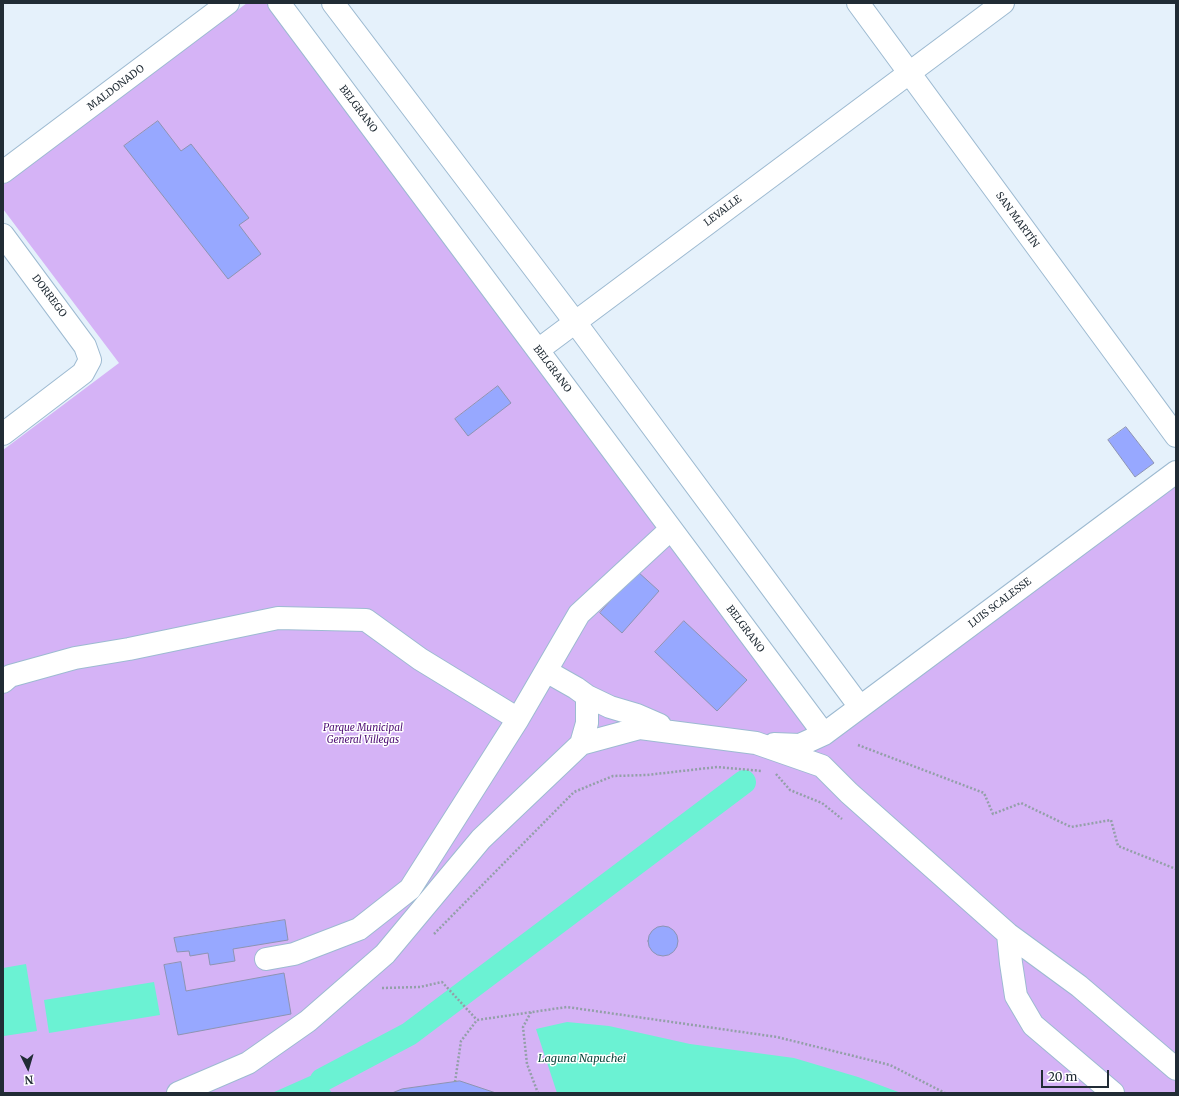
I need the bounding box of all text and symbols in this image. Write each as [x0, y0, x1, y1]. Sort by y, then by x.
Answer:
street label: MALDONADO [85, 63, 147, 113]
street label: BELGRANO [336, 83, 380, 135]
street label: SAN MARTÍN [993, 190, 1041, 250]
street label: LEVALLE [702, 193, 744, 229]
street label: DORREGO [29, 272, 69, 320]
street label: BELGRANO [530, 343, 574, 395]
street label: LUIS SCALESSE [966, 576, 1034, 630]
street label: BELGRANO [723, 603, 767, 655]
park label: Parque Municipal General Villegas [323, 722, 403, 746]
north arrow [8, 1048, 48, 1088]
water label: Laguna Napuchei [538, 1052, 626, 1066]
scale bar [1043, 1062, 1111, 1088]
text: 20 m [1048, 1069, 1077, 1084]
text: N [24, 1073, 34, 1087]

